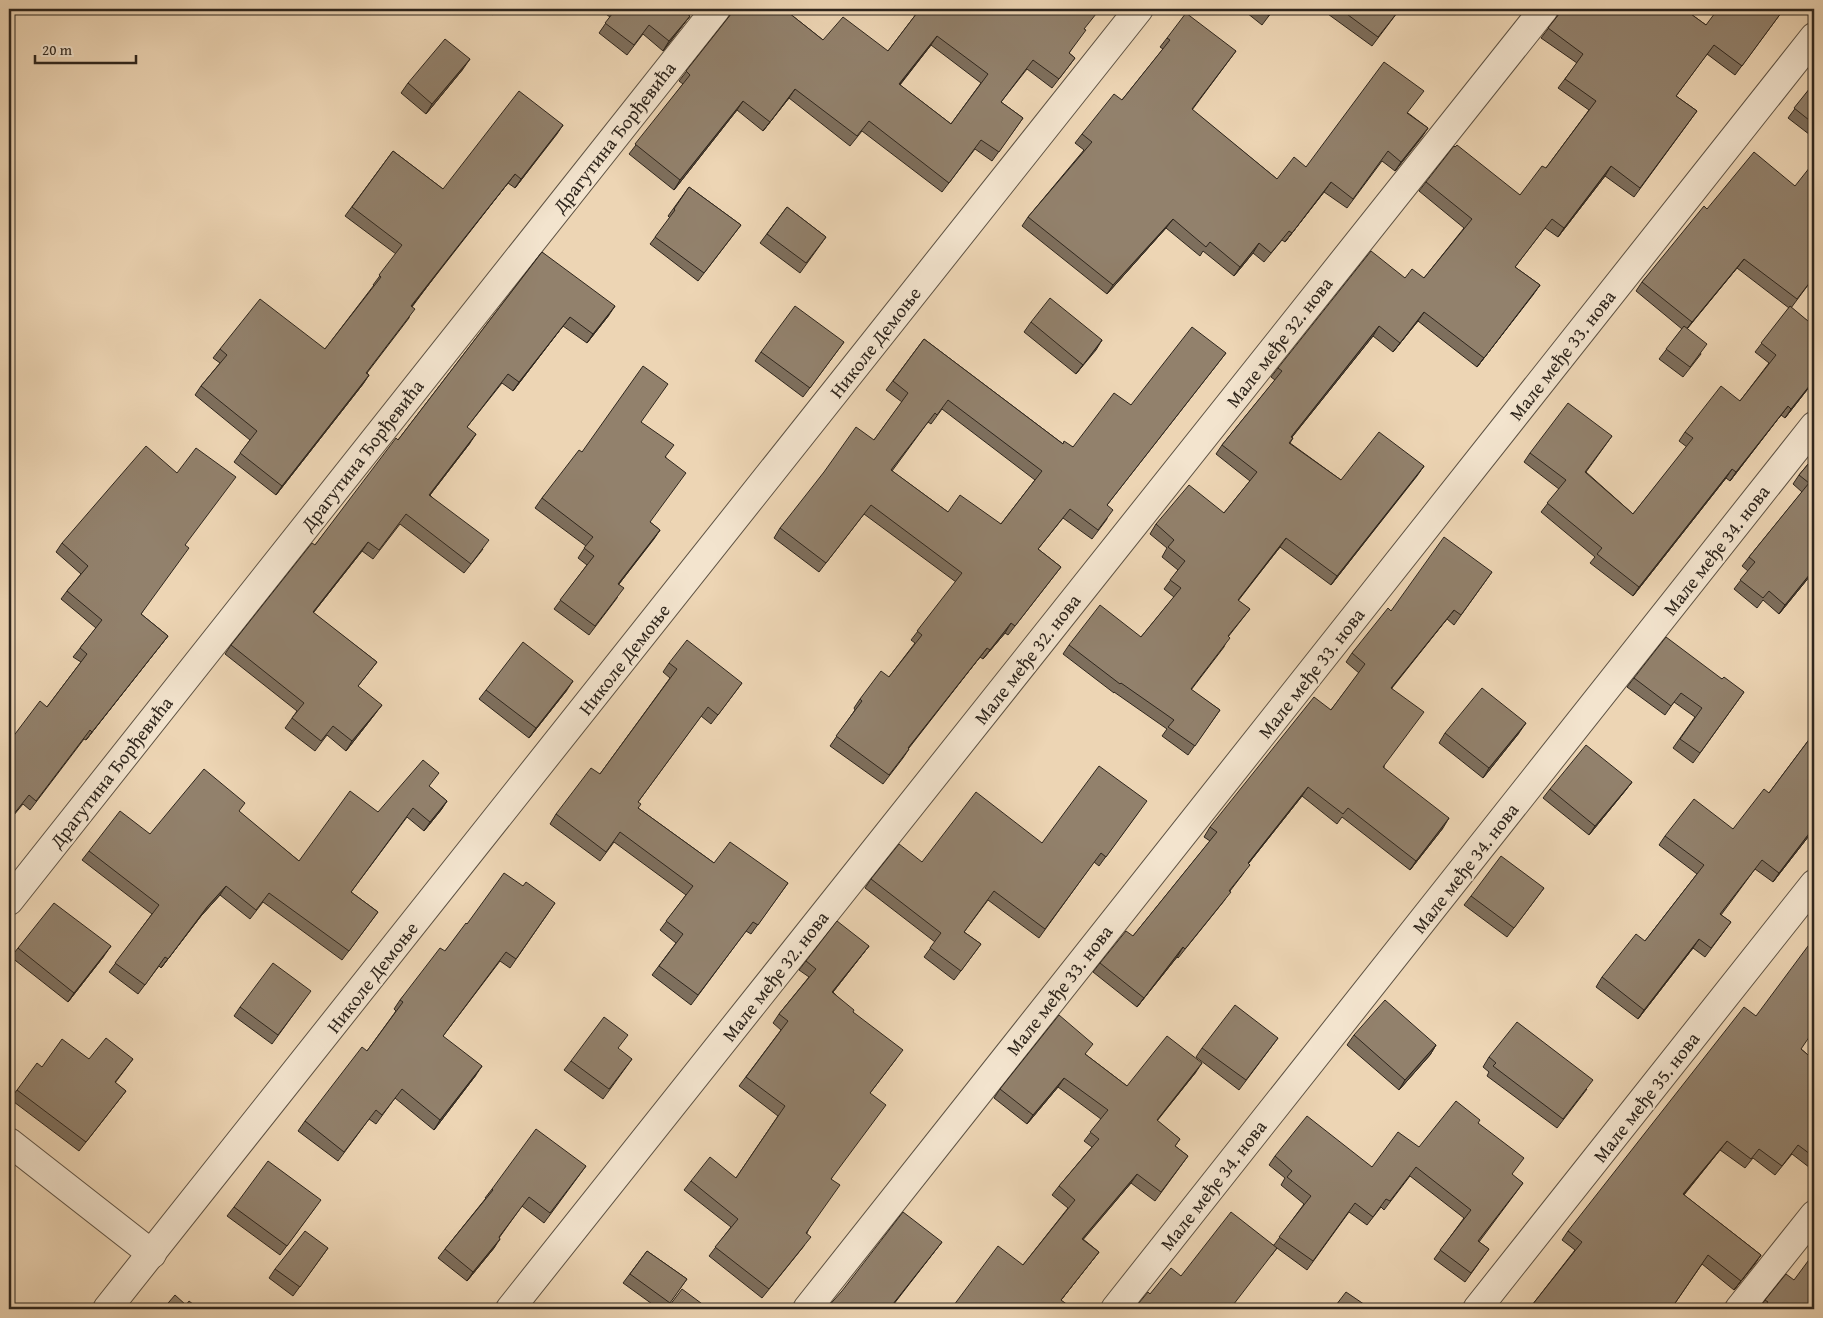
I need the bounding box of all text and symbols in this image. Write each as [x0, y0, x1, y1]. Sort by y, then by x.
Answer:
scale bar [35, 32, 136, 64]
text: 20 m [42, 39, 73, 60]
street label: Драгутина Ђорђевића [545, 55, 682, 220]
street label: Мале међе 32. нова [1219, 271, 1339, 413]
street label: Николе Демоње [823, 280, 928, 404]
street label: Мале међе 33. нова [1502, 284, 1622, 426]
street label: Драгутина Ђорђевића [293, 373, 430, 538]
street label: Мале међе 34. нова [1656, 479, 1776, 621]
street label: Мале међе 32. нова [967, 588, 1087, 730]
street label: Николе Демоње [572, 597, 677, 721]
street label: Мале међе 33. нова [1251, 602, 1371, 744]
street label: Драгутина Ђорђевића [42, 690, 179, 855]
street label: Мале међе 34. нова [1405, 797, 1525, 939]
street label: Мале међе 32. нова [715, 905, 835, 1047]
street label: Николе Демоње [320, 915, 425, 1039]
street label: Мале међе 33. нова [999, 919, 1119, 1061]
street label: Мале међе 35. нова [1586, 1026, 1706, 1168]
street label: Мале међе 34. нова [1153, 1114, 1273, 1256]

